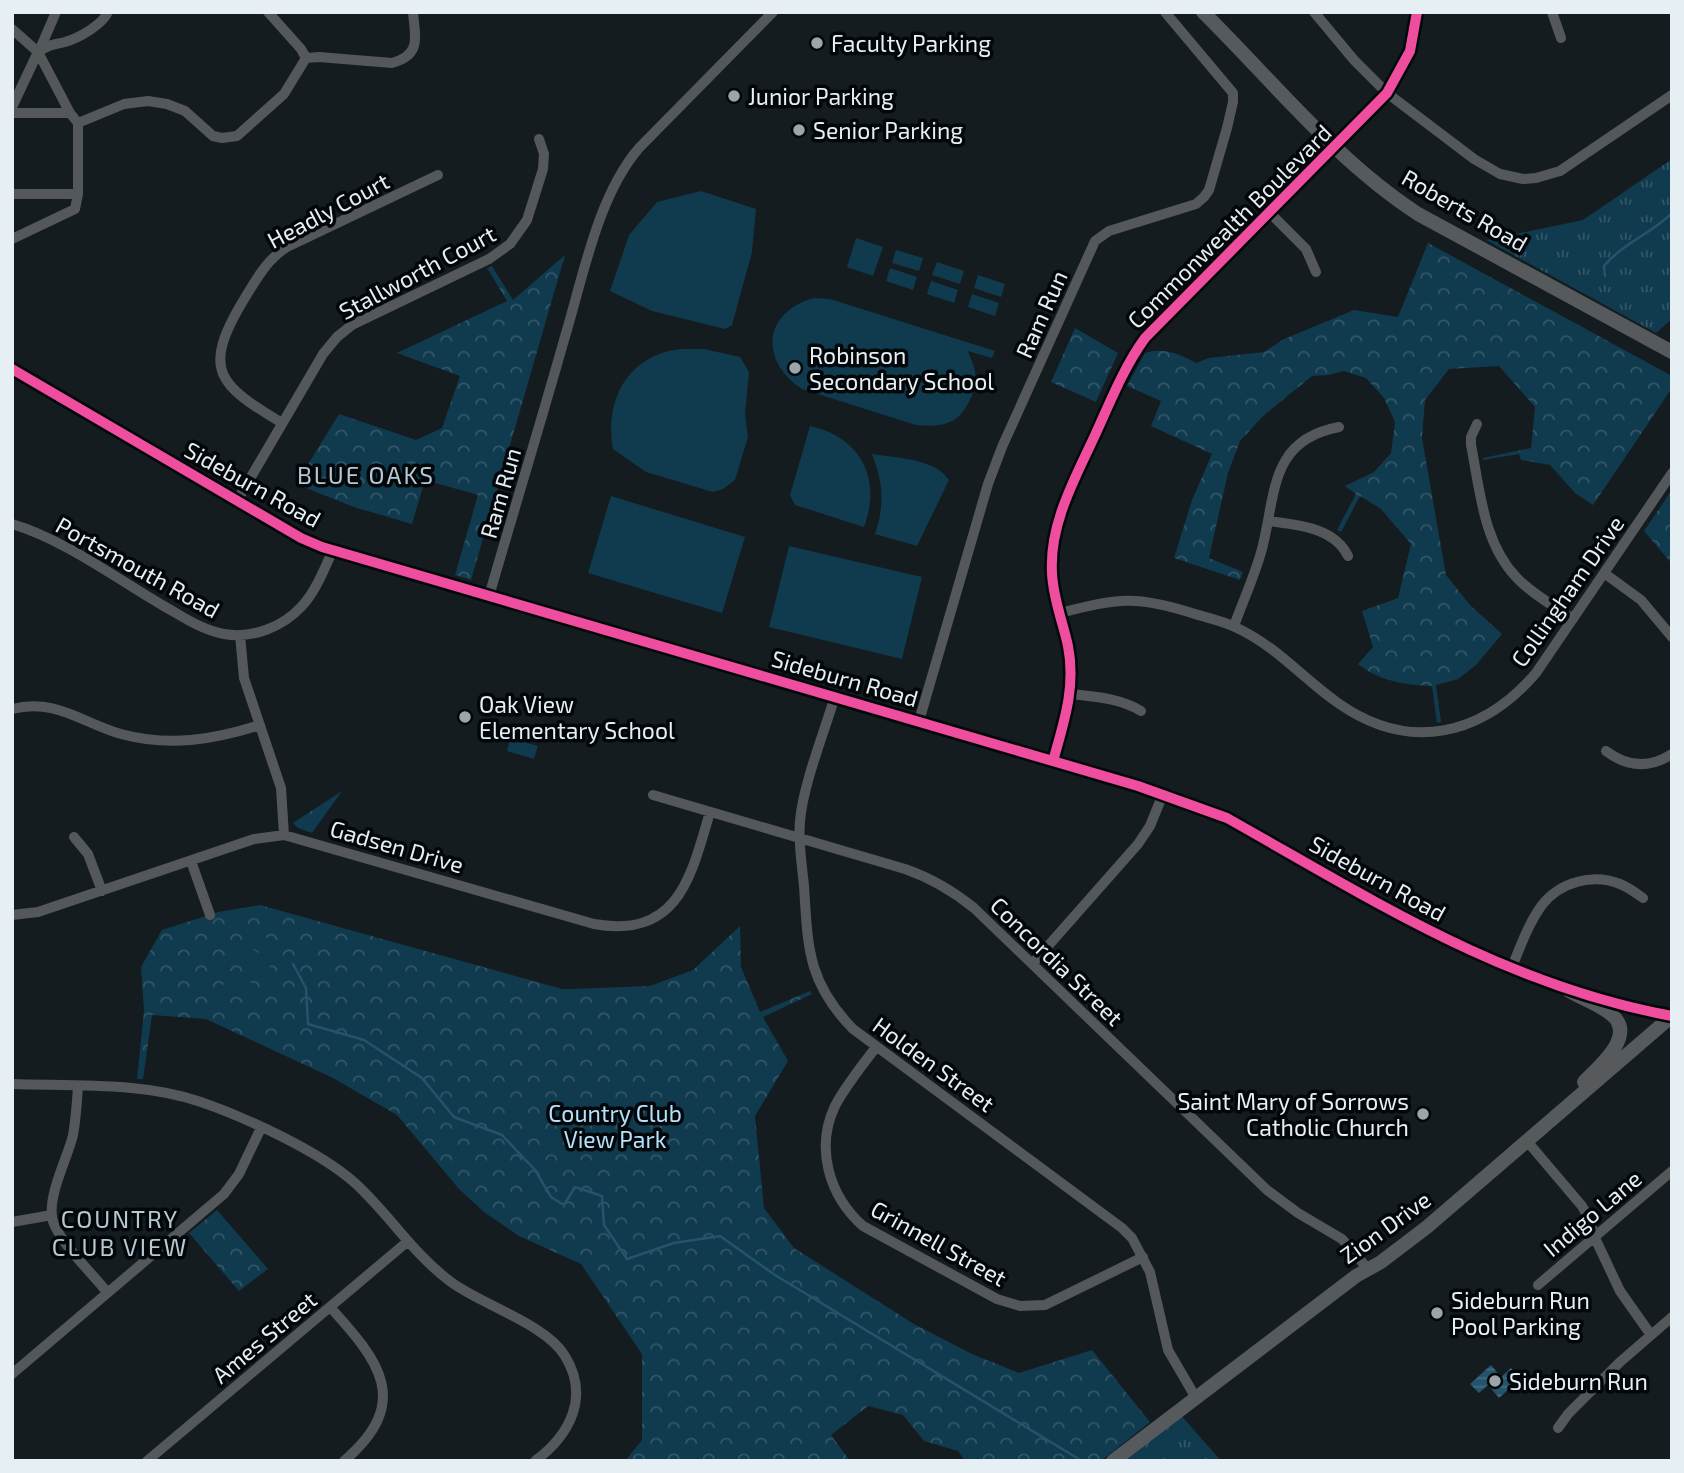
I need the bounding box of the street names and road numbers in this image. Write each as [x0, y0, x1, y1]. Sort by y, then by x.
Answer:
street label: Commonwealth Boulevard [1121, 118, 1337, 334]
street label: Roberts Road [1397, 163, 1533, 257]
street label: Headly Court [262, 166, 394, 254]
street label: Stallworth Court [334, 219, 500, 325]
street label: Ram Run [1009, 266, 1073, 362]
street label: Sideburn Road [180, 435, 326, 533]
street label: Ram Run [474, 445, 526, 541]
street label: Portsmouth Road [51, 510, 225, 624]
street label: Collingham Drive [1505, 510, 1629, 672]
street label: Sideburn Road [769, 644, 921, 712]
street label: Gadsen Drive [327, 814, 467, 878]
street label: Sideburn Road [1305, 829, 1451, 927]
street label: Concordia Street [985, 891, 1129, 1031]
street label: Holden Street [868, 1011, 1000, 1118]
street label: Indigo Lane [1537, 1164, 1647, 1262]
street label: Zion Drive [1334, 1185, 1436, 1269]
street label: Grinnell Street [866, 1194, 1012, 1292]
street label: Ames Street [206, 1285, 322, 1389]

